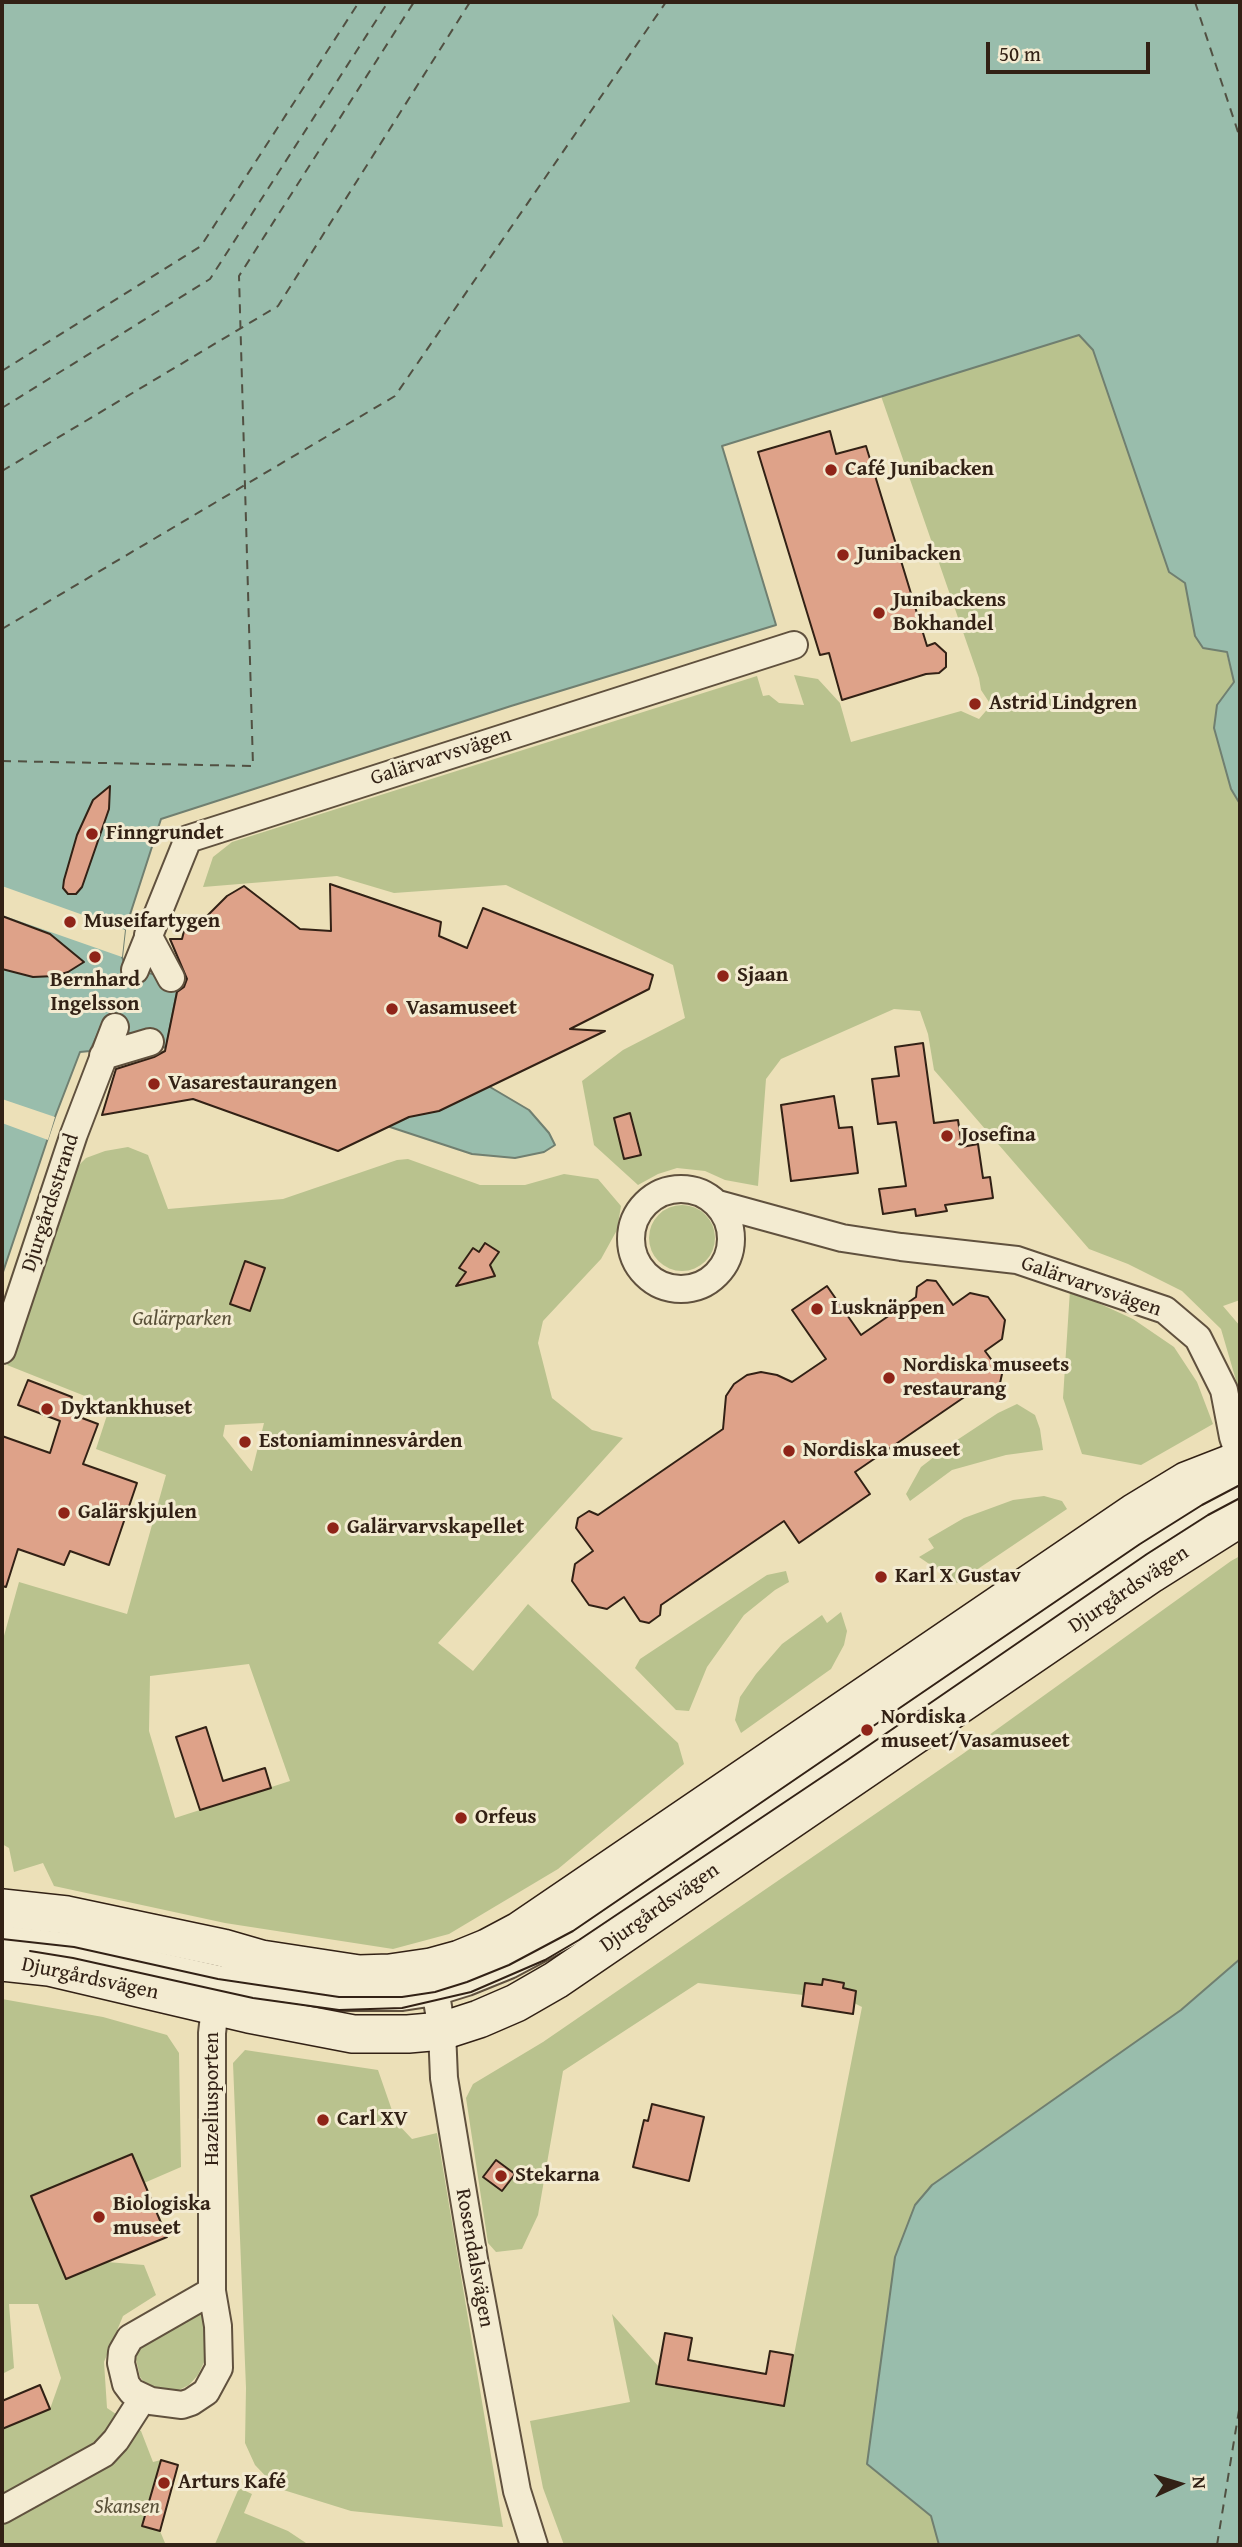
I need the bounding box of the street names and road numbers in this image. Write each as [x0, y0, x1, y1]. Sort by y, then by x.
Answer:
street label: Galärvarvsvägen [367, 722, 515, 792]
street label: Djurgårdsstrand [17, 1131, 85, 1275]
street label: Galärvarvsvägen [1018, 1251, 1164, 1323]
street label: Djurgårdsvägen [1064, 1541, 1194, 1639]
street label: Djurgårdsvägen [596, 1858, 724, 1958]
street label: Djurgårdsvägen [19, 1952, 161, 2006]
street label: Hazeliusporten [200, 2032, 226, 2166]
street label: Rosendalsvägen [449, 2187, 499, 2329]

